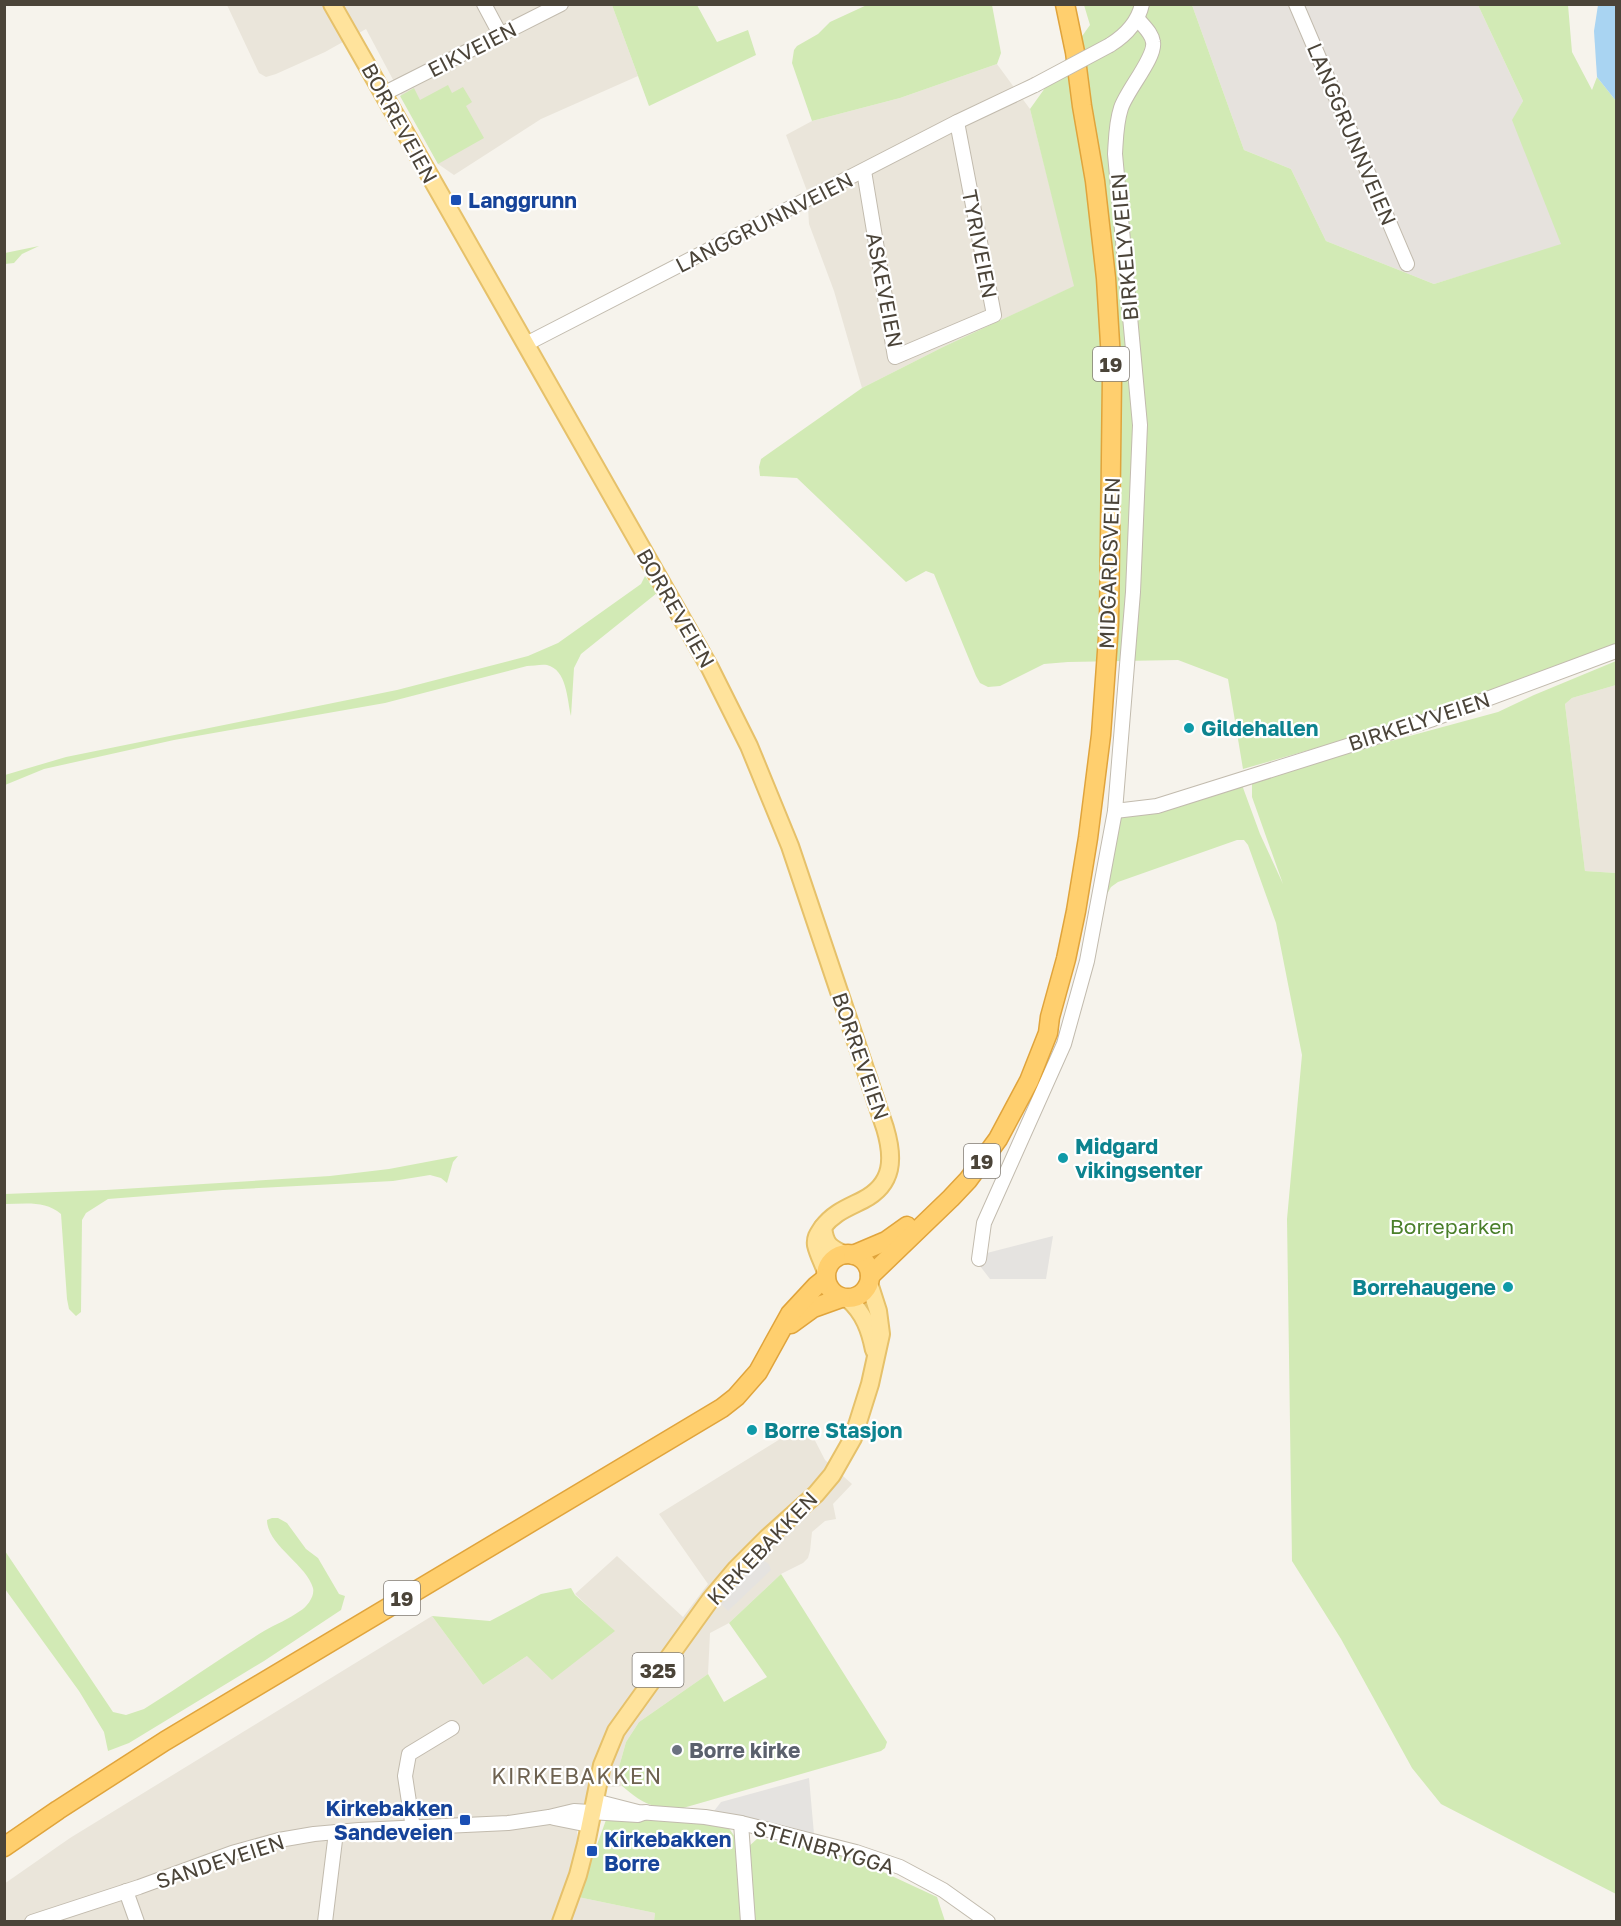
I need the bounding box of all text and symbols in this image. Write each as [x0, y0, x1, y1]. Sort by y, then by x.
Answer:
street label: EIKVEIEN [423, 16, 521, 82]
street label: LANGGRUNNVEIEN [1302, 39, 1402, 229]
street label: BORREVEIEN [356, 58, 444, 188]
street label: LANGGRUNNVEIEN [671, 166, 857, 278]
street label: BIRKELYVEIEN [1105, 172, 1143, 322]
place label: Langgrunn [468, 187, 577, 213]
street label: TYRIVEIEN [957, 187, 1003, 301]
marker: Langgrunn [449, 193, 463, 207]
street label: ASKEVEIEN [861, 230, 909, 350]
road number: 19 [1093, 347, 1129, 381]
street label: MIDGARDSVEIEN [1093, 477, 1125, 649]
street label: BORREVEIEN [631, 544, 721, 672]
street label: BIRKELYVEIEN [1345, 686, 1493, 756]
place label: Gildehallen [1201, 715, 1318, 741]
marker: Gildehallen [1182, 721, 1196, 735]
street label: BORREVEIEN [827, 989, 895, 1123]
place label: Midgard vikingsenter [1075, 1133, 1203, 1183]
road number: 19 [964, 1144, 1000, 1178]
marker: Midgard vikingsenter [1056, 1151, 1070, 1165]
park label: Borreparken [1390, 1213, 1514, 1239]
place label: Borrehaugene [1352, 1274, 1496, 1300]
marker: Borrehaugene [1501, 1280, 1515, 1294]
place label: Borre Stasjon [764, 1417, 902, 1443]
marker: Borre Stasjon [745, 1423, 759, 1437]
street label: KIRKEBAKKEN [701, 1486, 823, 1610]
road number: 19 [384, 1581, 420, 1615]
road number: 325 [632, 1653, 684, 1687]
place label: Borre kirke [689, 1737, 800, 1763]
marker: Borre kirke [670, 1743, 684, 1757]
district label: KIRKEBAKKEN [491, 1762, 663, 1789]
place label: Kirkebakken Sandeveien [326, 1795, 453, 1845]
marker: Kirkebakken Sandeveien [458, 1813, 472, 1827]
street label: STEINBRYGGA [751, 1814, 897, 1880]
place label: Kirkebakken Borre [604, 1826, 731, 1876]
street label: SANDEVEIEN [153, 1828, 287, 1894]
marker: Kirkebakken Borre [585, 1844, 599, 1858]

